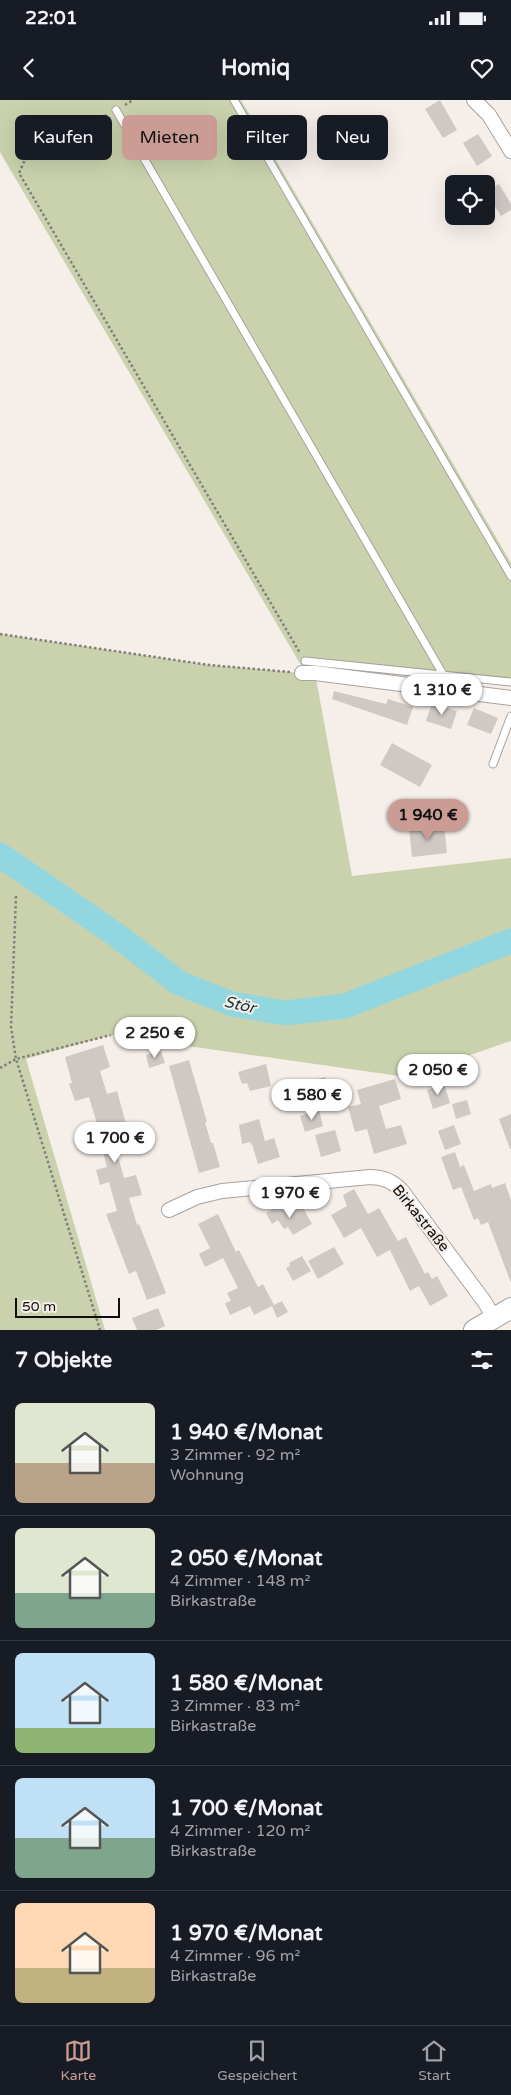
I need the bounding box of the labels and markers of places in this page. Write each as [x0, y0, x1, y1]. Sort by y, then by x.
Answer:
pin: 1 310 € [396, 674, 488, 716]
pin: 1 940 € [382, 798, 474, 841]
pin: 2 250 € [109, 1016, 201, 1059]
pin: 2 050 € [392, 1054, 484, 1096]
pin: 1 580 € [266, 1078, 358, 1121]
pin: 1 700 € [69, 1122, 161, 1164]
pin: 1 970 € [244, 1176, 336, 1219]

